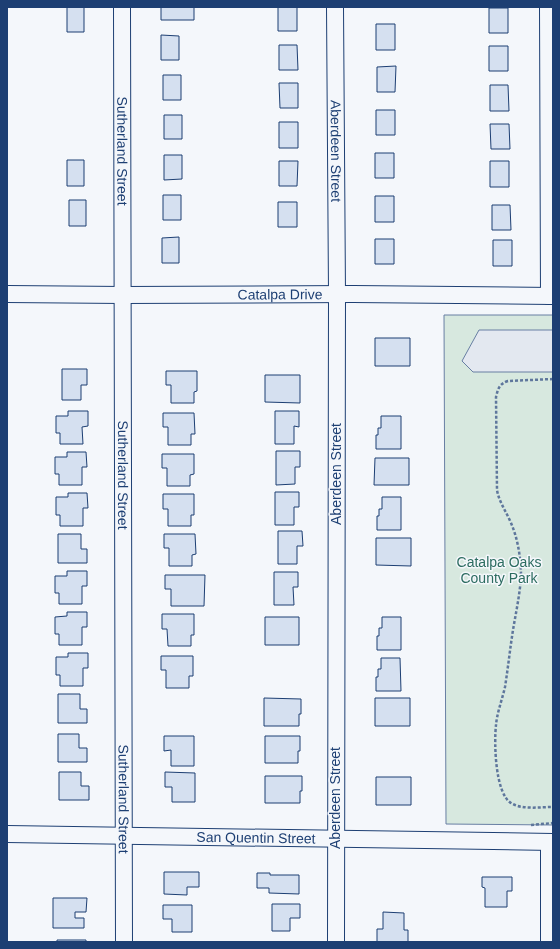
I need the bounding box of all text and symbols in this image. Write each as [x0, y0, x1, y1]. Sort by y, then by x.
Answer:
street label: Sutherland Street [114, 96, 130, 206]
street label: Aberdeen Street [328, 100, 344, 202]
street label: Catalpa Drive [237, 286, 323, 303]
street label: Sutherland Street [115, 420, 131, 530]
street label: Aberdeen Street [328, 423, 344, 525]
park label: Catalpa Oaks County Park [457, 554, 541, 586]
street label: Sutherland Street [116, 744, 132, 854]
street label: Aberdeen Street [327, 747, 343, 849]
street label: San Quentin Street [196, 829, 316, 847]

